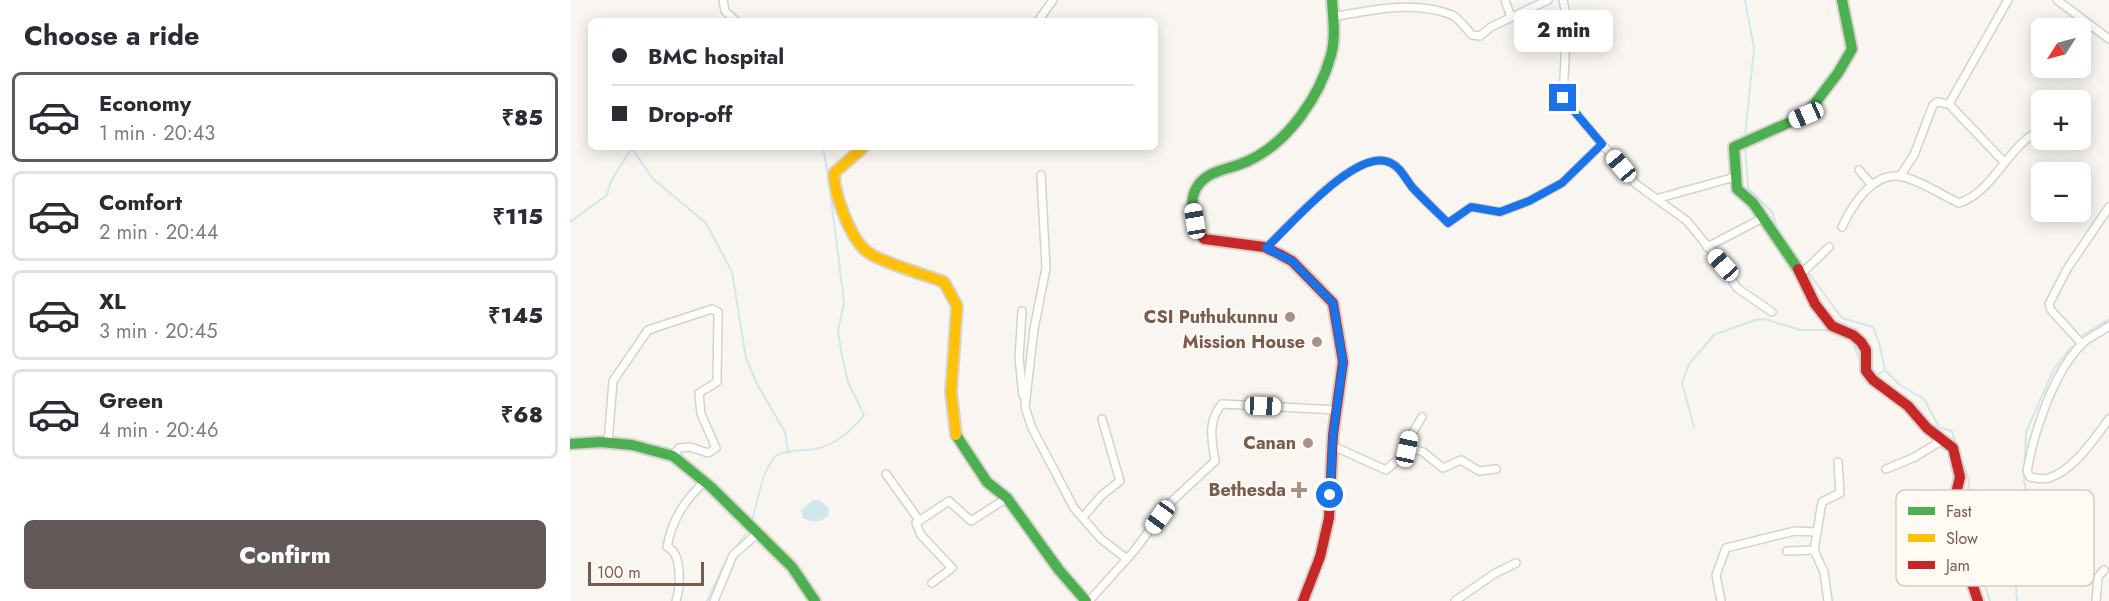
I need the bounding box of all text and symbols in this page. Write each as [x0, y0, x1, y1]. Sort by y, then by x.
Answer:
callout: 2 min [1514, 11, 1612, 53]
text: Choose a ride [24, 16, 199, 55]
text: 2 min [1537, 16, 1590, 45]
north arrow [2031, 18, 2091, 78]
map controls [2031, 18, 2091, 222]
text: BMC hospital [648, 40, 784, 72]
route end [1549, 84, 1576, 111]
text: Economy [99, 87, 191, 119]
icon: car [27, 90, 81, 144]
button: + [2031, 90, 2091, 150]
text: Drop-off [648, 98, 732, 130]
car [1786, 99, 1826, 131]
text: ₹85 [501, 101, 543, 133]
text: 1 min · 20:43 [99, 119, 215, 148]
car [1603, 146, 1639, 186]
button: − [2031, 162, 2091, 222]
text: Comfort [99, 186, 182, 218]
icon: car [27, 189, 81, 243]
text: ₹115 [493, 200, 543, 232]
car [1183, 202, 1207, 240]
text: 2 min · 20:44 [99, 218, 218, 247]
car [1704, 246, 1742, 284]
text: XL [99, 285, 126, 317]
icon: car [27, 288, 81, 342]
text: ₹145 [488, 299, 543, 331]
place label: CSI Puthukunnu [1144, 304, 1278, 330]
marker: CSI Puthukunnu [1283, 310, 1297, 324]
text: 3 min · 20:45 [99, 317, 218, 346]
place label: Mission House [1183, 329, 1305, 355]
marker: Mission House [1310, 335, 1324, 349]
text: Green [99, 384, 163, 416]
icon: car [27, 387, 81, 441]
car [1245, 396, 1281, 416]
text: ₹68 [501, 398, 543, 430]
text: 4 min · 20:46 [99, 416, 219, 445]
place label: Canan [1243, 430, 1296, 456]
car [1394, 430, 1420, 468]
marker: Canan [1301, 436, 1315, 450]
place label: Bethesda [1208, 477, 1286, 503]
marker: Bethesda [1290, 481, 1308, 499]
route start [1316, 481, 1343, 508]
legend [1896, 490, 2094, 586]
car [1142, 497, 1178, 537]
text: Fast [1946, 500, 1972, 523]
button: Confirm [24, 520, 546, 589]
text: Slow [1946, 527, 1978, 550]
text: Jam [1944, 554, 1970, 577]
scale bar [588, 559, 704, 586]
text: 100 m [597, 561, 641, 584]

